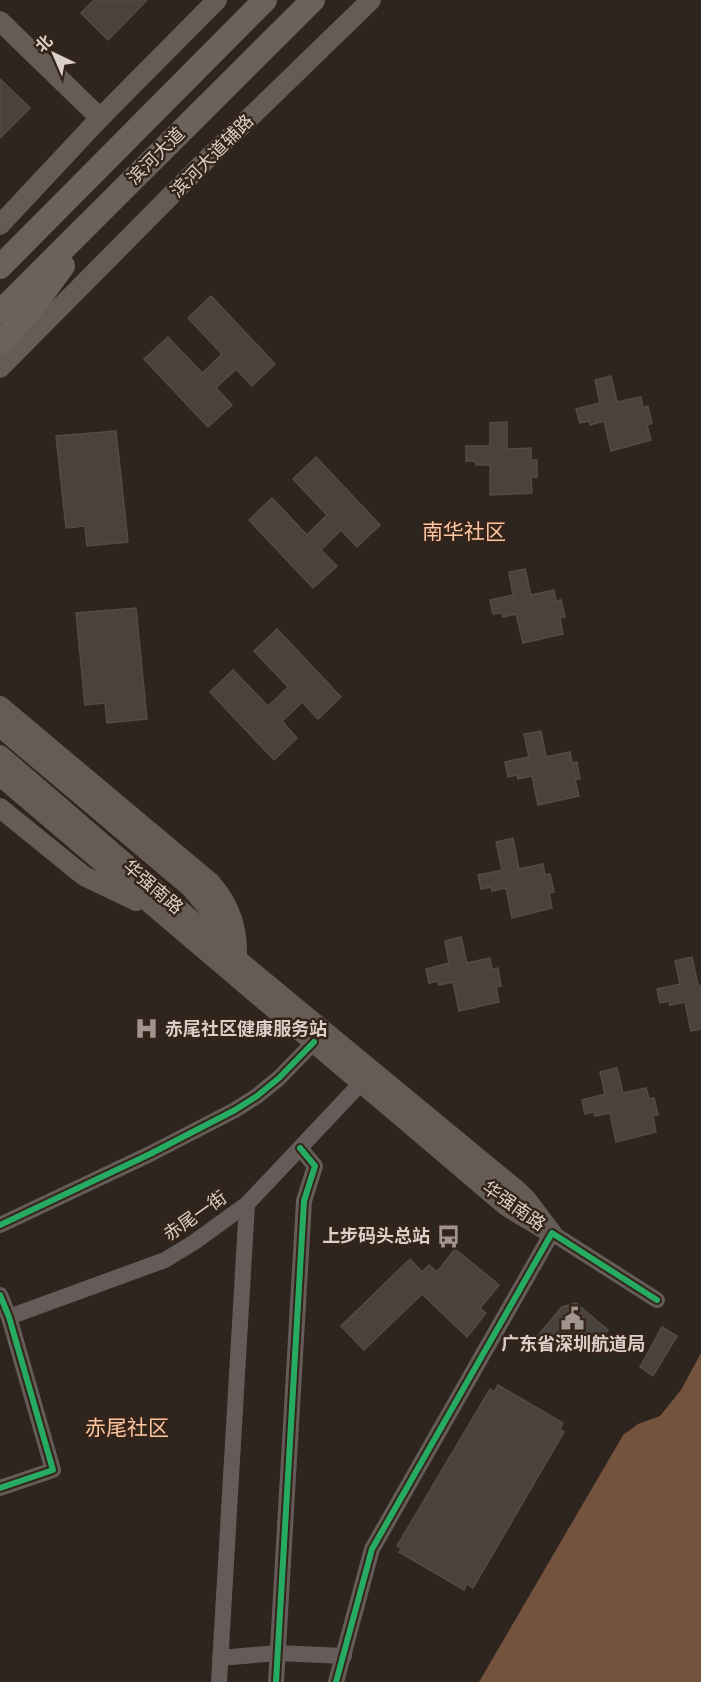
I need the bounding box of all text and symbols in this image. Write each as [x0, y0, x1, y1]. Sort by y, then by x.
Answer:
north arrow [24, 24, 84, 84]
text: 北 [32, 31, 56, 56]
street label: 滨河大道辅路 [166, 110, 257, 201]
street label: 滨河大道 [123, 123, 189, 189]
district label: 南华社区 [422, 520, 506, 544]
street label: 华强南路 [119, 855, 187, 918]
hospital icon: 赤尾社区健康服务站 [134, 1016, 160, 1042]
place label: 赤尾社区健康服务站 [165, 1018, 327, 1039]
street label: 华强南路 [479, 1176, 550, 1235]
street label: 赤尾一街 [159, 1186, 230, 1245]
bus stop icon: 上步码头总站 [435, 1223, 461, 1249]
place label: 上步码头总站 [322, 1225, 430, 1246]
public building icon: 广东省深圳航道局 [560, 1305, 586, 1331]
place label: 广东省深圳航道局 [501, 1333, 645, 1354]
district label: 赤尾社区 [85, 1416, 169, 1440]

